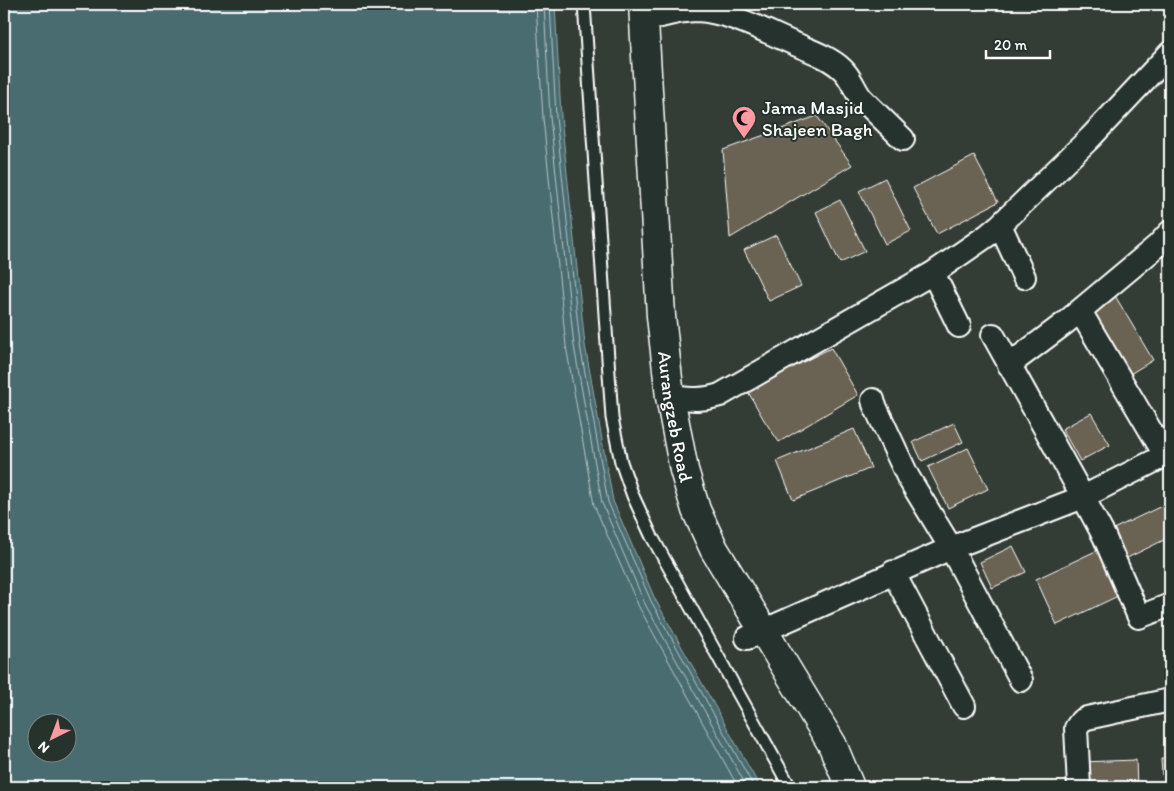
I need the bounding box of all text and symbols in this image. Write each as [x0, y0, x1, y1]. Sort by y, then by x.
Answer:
scale bar [986, 28, 1050, 60]
text: 20 m [994, 36, 1028, 54]
place label: Jama Masjid Shajeen Bagh [762, 96, 873, 141]
mosque icon: Jama Masjid Shajeen Bagh [731, 105, 757, 139]
street label: Aurangzeb Road [653, 350, 699, 485]
north arrow [28, 714, 78, 764]
text: N [34, 738, 53, 757]

